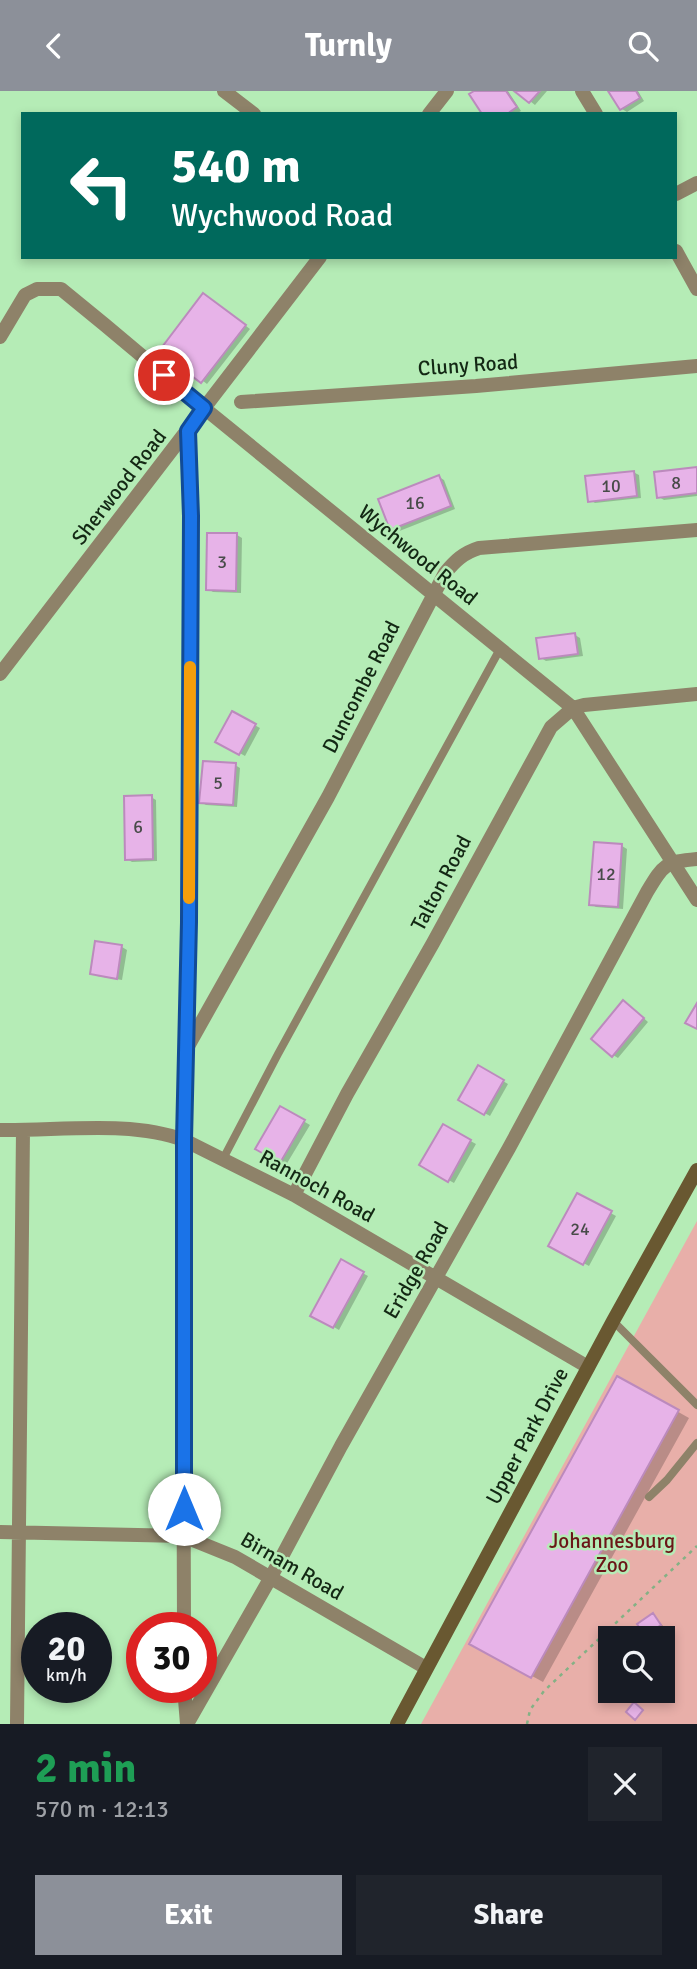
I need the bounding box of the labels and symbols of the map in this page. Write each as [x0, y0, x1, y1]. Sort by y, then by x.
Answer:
pin [134, 345, 194, 405]
street label: Cluny Road [417, 349, 519, 381]
street label: Sherwood Road [66, 424, 172, 550]
house number: 8 [671, 472, 681, 494]
house number: 10 [601, 475, 621, 497]
house number: 16 [405, 492, 425, 514]
street label: Wychwood Road [353, 499, 483, 611]
house number: 3 [217, 551, 227, 573]
street label: Duncombe Road [316, 616, 406, 758]
house number: 5 [213, 772, 223, 794]
house number: 6 [133, 816, 143, 838]
street label: Talton Road [405, 831, 477, 935]
house number: 12 [596, 863, 616, 885]
street label: Rannoch Road [255, 1144, 379, 1228]
street label: Eridge Road [378, 1217, 454, 1323]
house number: 24 [570, 1218, 590, 1240]
street label: Upper Park Drive [480, 1363, 574, 1509]
position arrow [147, 1472, 221, 1546]
street label: Birnam Road [236, 1526, 348, 1606]
park label: Johannesburg Zoo [549, 1528, 675, 1578]
speed limit sign: 30 [126, 1612, 217, 1703]

